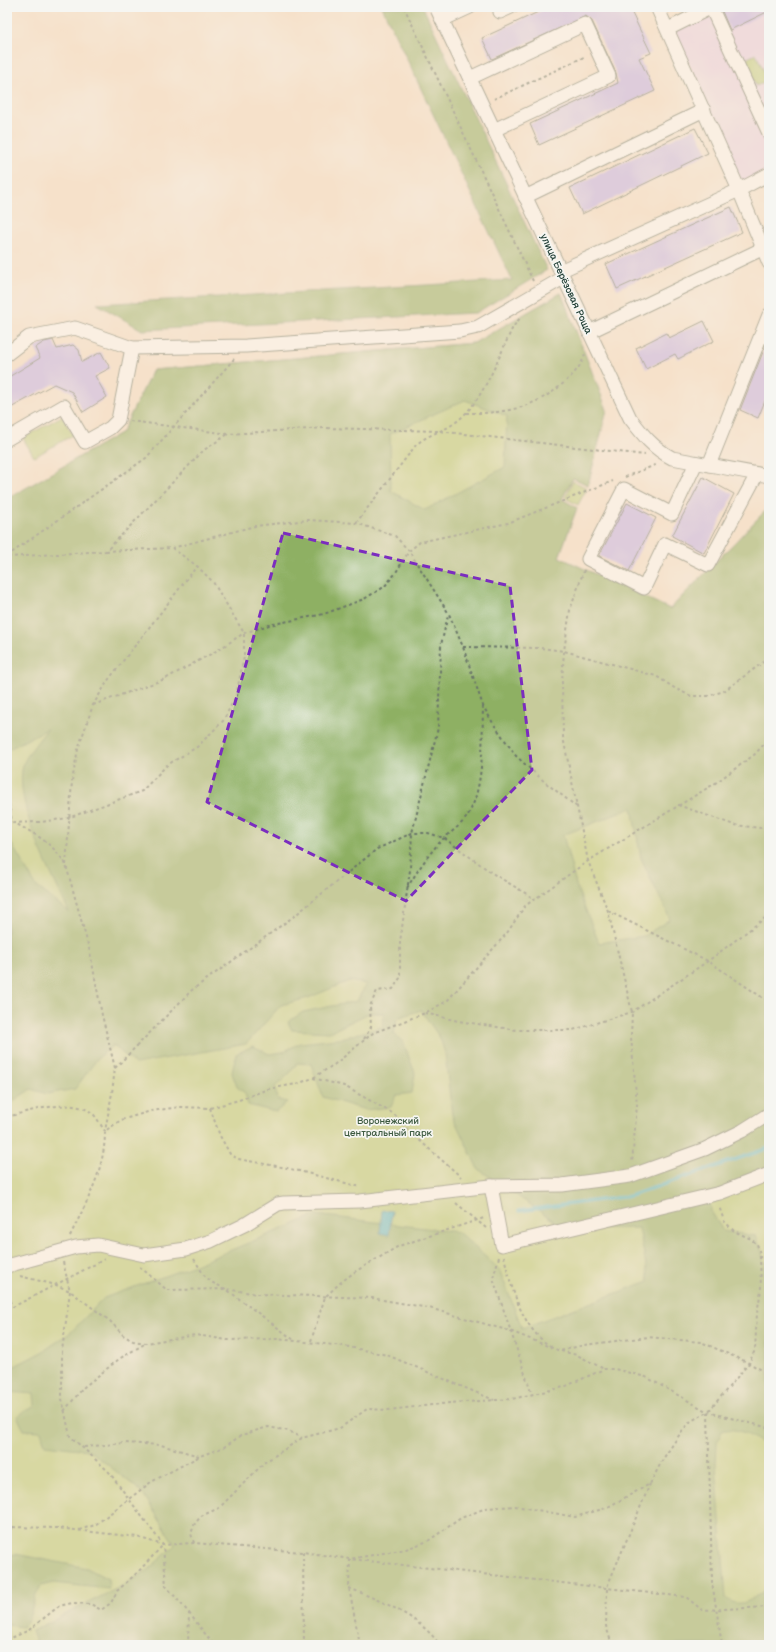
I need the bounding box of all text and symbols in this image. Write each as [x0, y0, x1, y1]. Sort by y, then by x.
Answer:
street label: улица Берёзовая Роща [538, 232, 595, 336]
park label: Воронежский центральный парк [344, 1115, 433, 1139]

